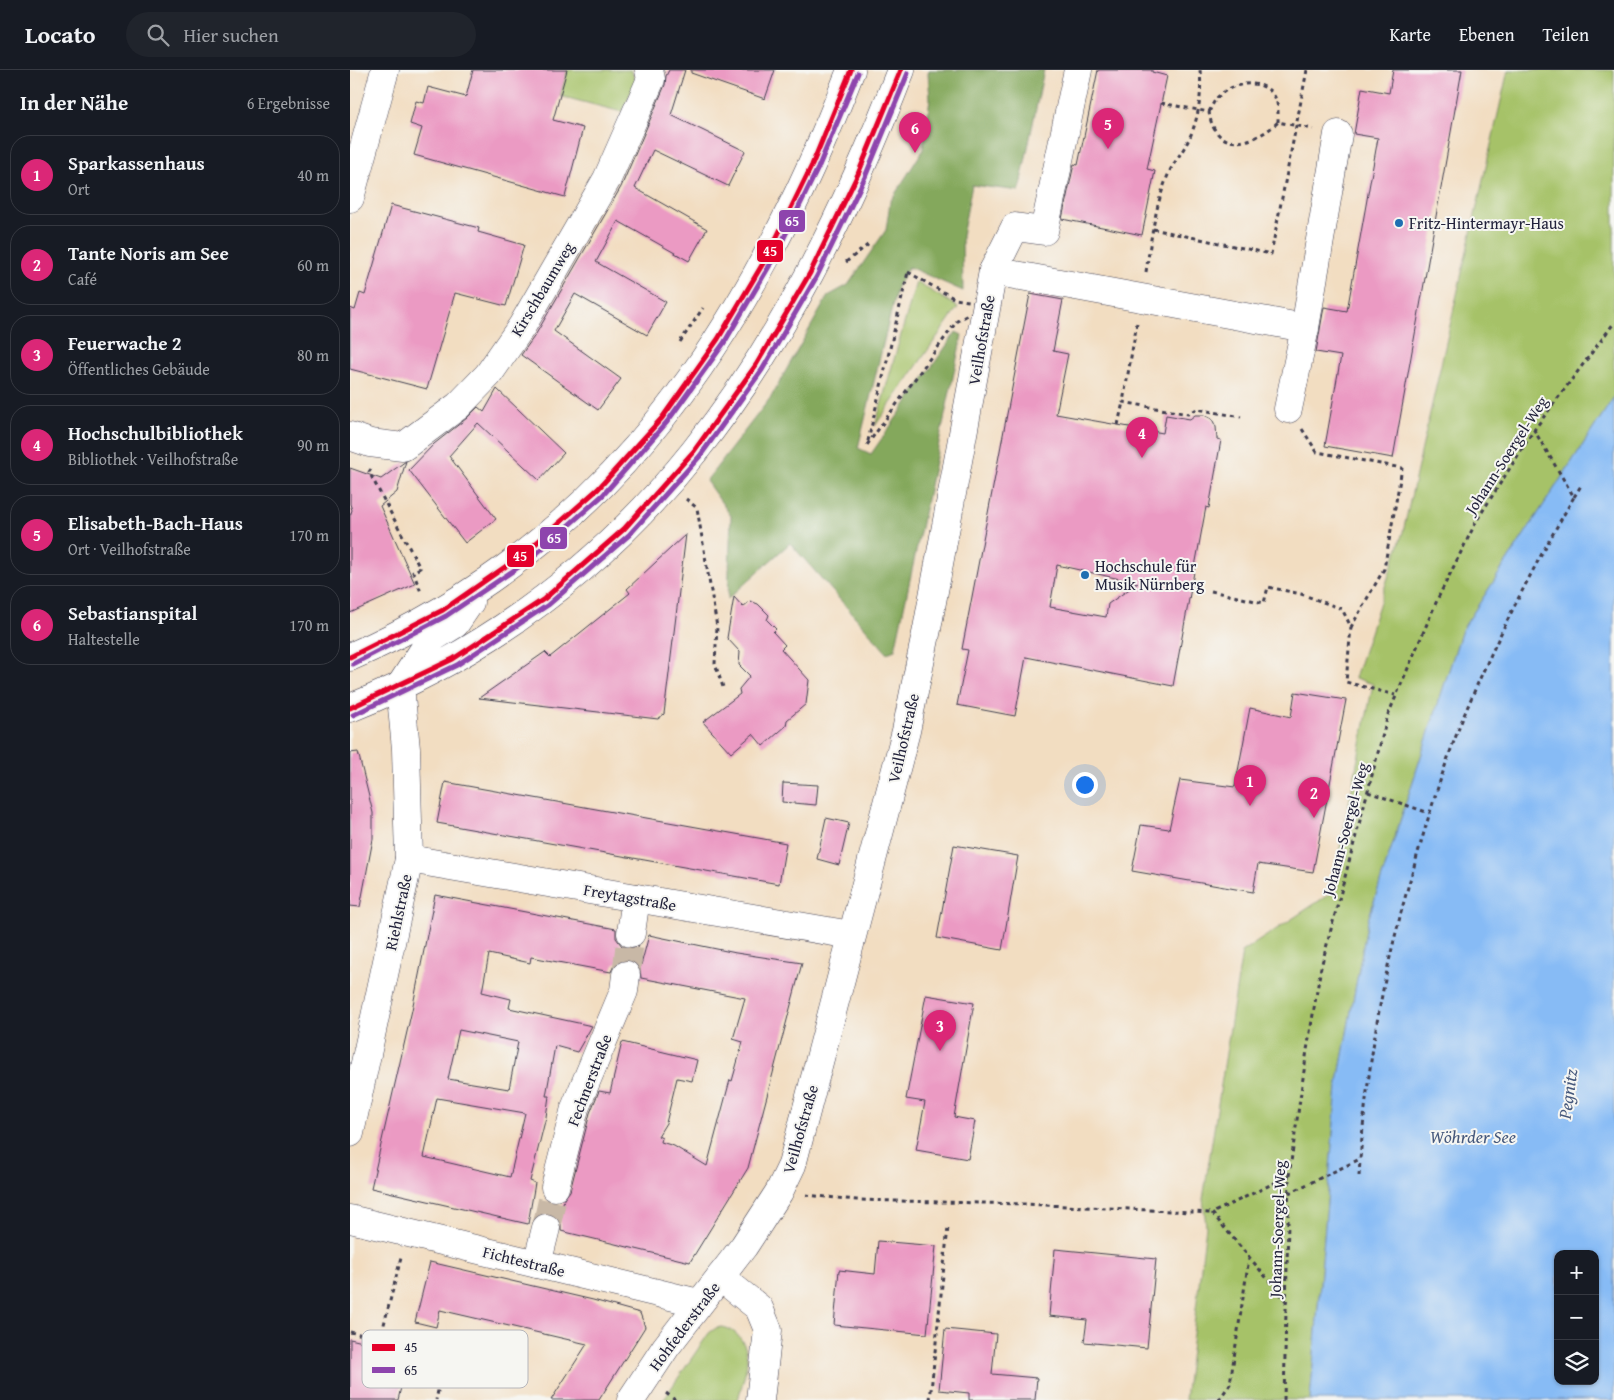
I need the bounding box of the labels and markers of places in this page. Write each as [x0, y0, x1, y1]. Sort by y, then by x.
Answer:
pin: 5 [1092, 108, 1124, 149]
pin: 6 [899, 112, 931, 153]
place label: Fritz-Hintermayr-Haus [1409, 211, 1564, 235]
marker: Fritz-Hintermayr-Haus [1393, 217, 1405, 229]
pin: 4 [1126, 417, 1158, 458]
place label: Hochschule für Musik Nürnberg [1095, 554, 1204, 596]
marker: Hochschule für Musik Nürnberg [1079, 569, 1091, 581]
pin: 1 [1234, 765, 1266, 806]
pin: 2 [1298, 777, 1330, 818]
pin: 3 [924, 1010, 956, 1051]

